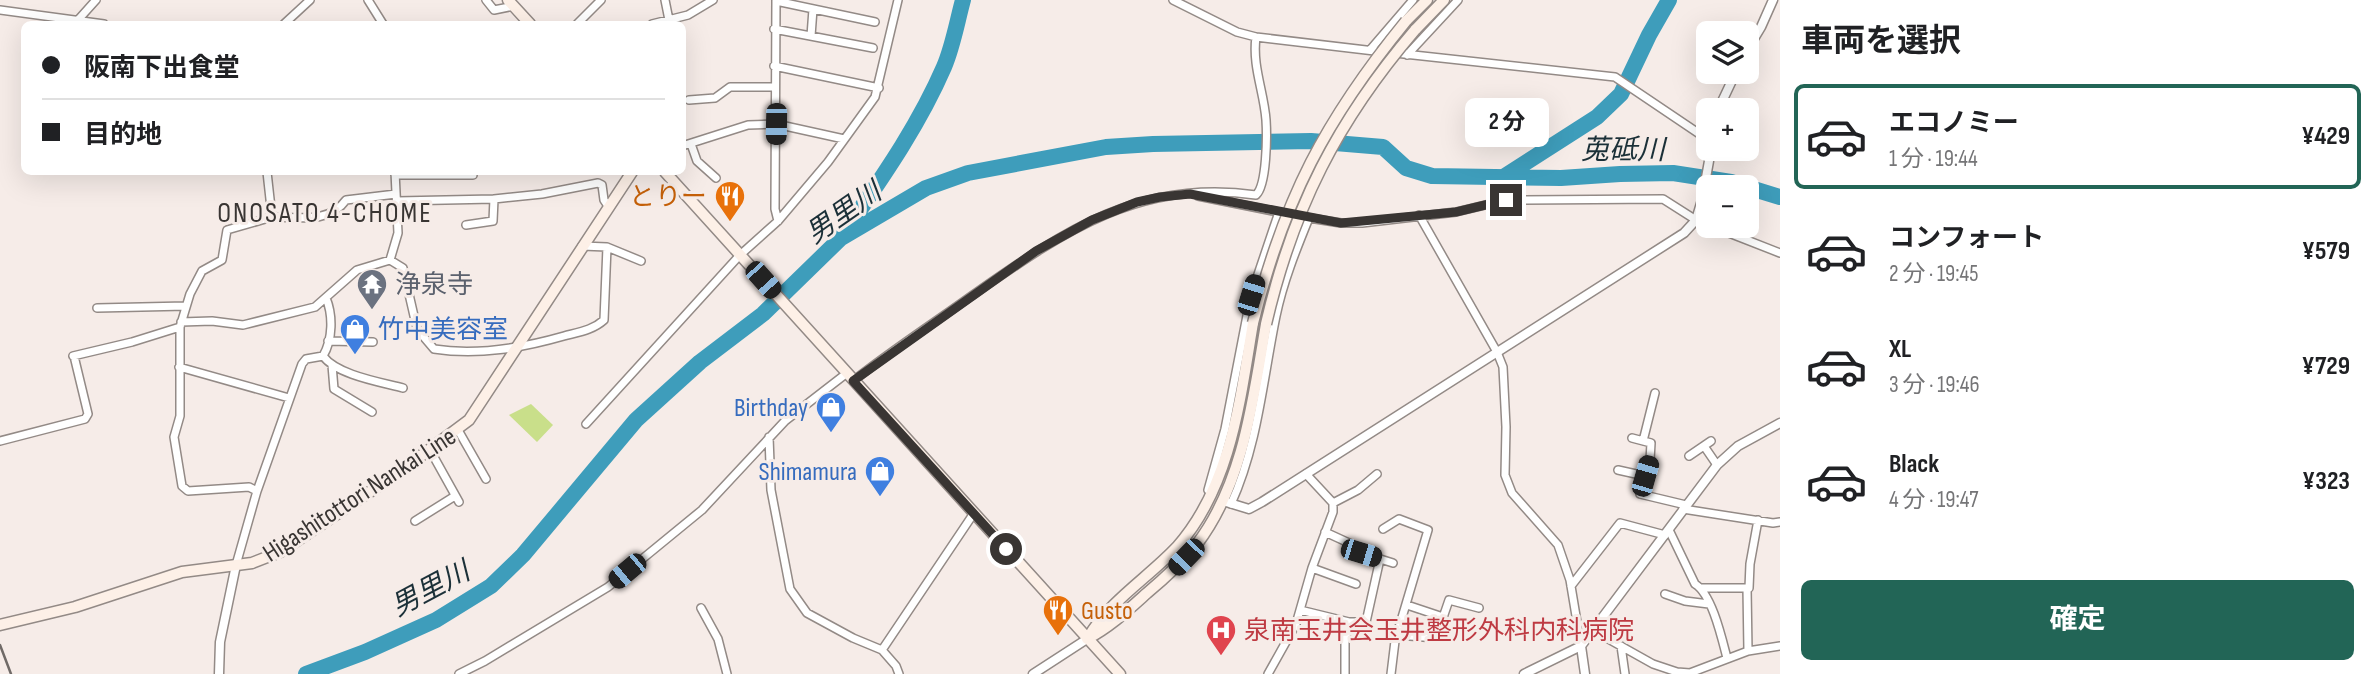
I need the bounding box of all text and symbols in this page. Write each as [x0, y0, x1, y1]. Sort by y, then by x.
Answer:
map controls [1696, 21, 1759, 238]
button: layers [1696, 21, 1759, 84]
text: 車両を選択 [1801, 22, 1961, 61]
text: 阪南下出食堂 [84, 53, 240, 84]
button: + [1696, 98, 1759, 161]
callout: 2 分 [1464, 99, 1548, 148]
car [766, 103, 787, 145]
icon: car [1805, 105, 1868, 168]
text: 2 分 [1489, 108, 1525, 136]
text: エコノミー [1889, 108, 2019, 139]
text: 目的地 [84, 120, 162, 151]
text: ¥429 [2301, 121, 2350, 152]
water label: 莵砥川 [1581, 134, 1668, 167]
text: 1 分 · 19:44 [1889, 145, 1978, 173]
water label: 男里川 [800, 174, 890, 251]
button: − [1696, 175, 1759, 238]
restaurant icon: とりー [713, 179, 747, 223]
place label: とりー [629, 182, 707, 213]
route end [1490, 184, 1522, 216]
district label: ONOSATO 4-CHOME [217, 197, 433, 230]
icon: car [1805, 220, 1868, 283]
text: コンフォート [1889, 223, 2044, 254]
text: ¥579 [2302, 236, 2350, 267]
car [742, 257, 785, 303]
text: 2 分 · 19:45 [1889, 260, 1979, 288]
temple icon: 浄泉寺 [355, 267, 389, 311]
place label: 浄泉寺 [395, 270, 473, 301]
car [1235, 272, 1268, 318]
shop icon: 竹中美容室 [338, 312, 372, 356]
place label: 竹中美容室 [378, 315, 508, 346]
text: XL [1889, 334, 1911, 365]
icon: car [1805, 335, 1868, 398]
text: ¥729 [2302, 351, 2350, 382]
text: 3 分 · 19:46 [1889, 371, 1979, 399]
shop icon: Birthday [814, 390, 848, 434]
place label: Birthday [734, 393, 808, 424]
street label: Higashitottori Nankai Line [257, 421, 462, 569]
text: Black [1889, 449, 1939, 480]
icon: car [1805, 450, 1868, 513]
car [1630, 453, 1661, 499]
shop icon: Shimamura [863, 454, 897, 498]
place label: Shimamura [759, 457, 857, 488]
text: ¥323 [2302, 466, 2350, 497]
text: 4 分 · 19:47 [1889, 486, 1978, 514]
route start [990, 533, 1022, 565]
car [1164, 535, 1209, 579]
car [1338, 537, 1385, 569]
car [605, 549, 650, 593]
water label: 男里川 [386, 554, 478, 624]
button: 確定 [1801, 580, 2354, 660]
restaurant icon: Gusto [1041, 593, 1075, 637]
place label: Gusto [1081, 596, 1133, 627]
hospital icon: 泉南玉井会玉井整形外科内科病院 [1204, 613, 1238, 657]
place label: 泉南玉井会玉井整形外科内科病院 [1244, 616, 1634, 647]

